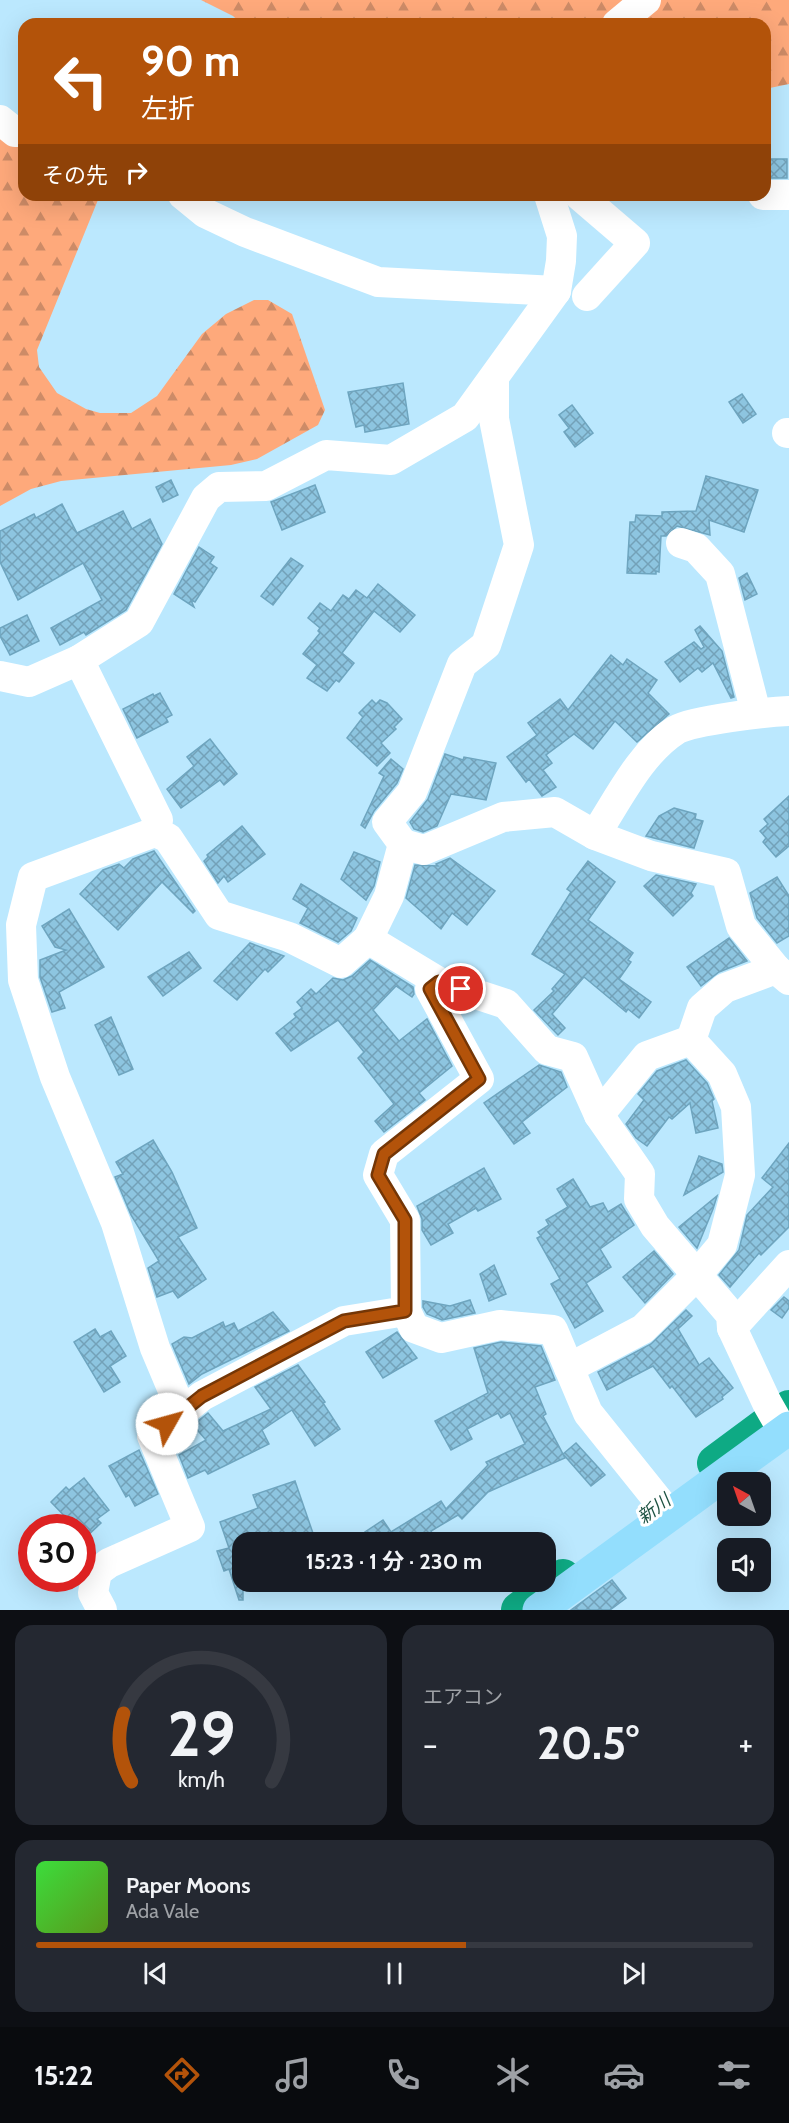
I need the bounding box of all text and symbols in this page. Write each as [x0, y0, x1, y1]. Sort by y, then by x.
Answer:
text: 90 m [141, 35, 240, 87]
icon: left [42, 42, 120, 120]
text: 左折 [141, 92, 195, 125]
icon: right [120, 156, 153, 189]
text: その先 [42, 162, 108, 189]
pin [435, 963, 486, 1014]
icon: arrive [444, 972, 477, 1005]
position arrow [135, 1392, 199, 1456]
north arrow [717, 1472, 771, 1526]
map controls [717, 1472, 771, 1592]
water label: 新川 [633, 1488, 677, 1529]
speed limit sign: 30 [18, 1514, 96, 1592]
button: sound [717, 1538, 771, 1592]
text: 15:23 · 1 分 · 230 m [306, 1548, 482, 1575]
text: エアコン [423, 1685, 503, 1709]
text: 29 [167, 1696, 235, 1772]
text: 20.5° [537, 1716, 639, 1770]
text: − [423, 1724, 438, 1764]
text: + [738, 1724, 753, 1764]
text: km/h [178, 1766, 224, 1792]
text: Paper Moons [126, 1872, 250, 1899]
text: Ada Vale [126, 1899, 199, 1923]
icon: previous [139, 1957, 172, 1990]
icon: pause [378, 1957, 411, 1990]
icon: next [617, 1957, 650, 1990]
icon: directions [161, 2054, 203, 2096]
icon: music [272, 2054, 314, 2096]
icon: phone [382, 2054, 424, 2096]
icon: climate [492, 2054, 534, 2096]
icon: car [603, 2054, 645, 2096]
icon: filters [713, 2054, 755, 2096]
text: 15:22 [34, 2059, 93, 2092]

